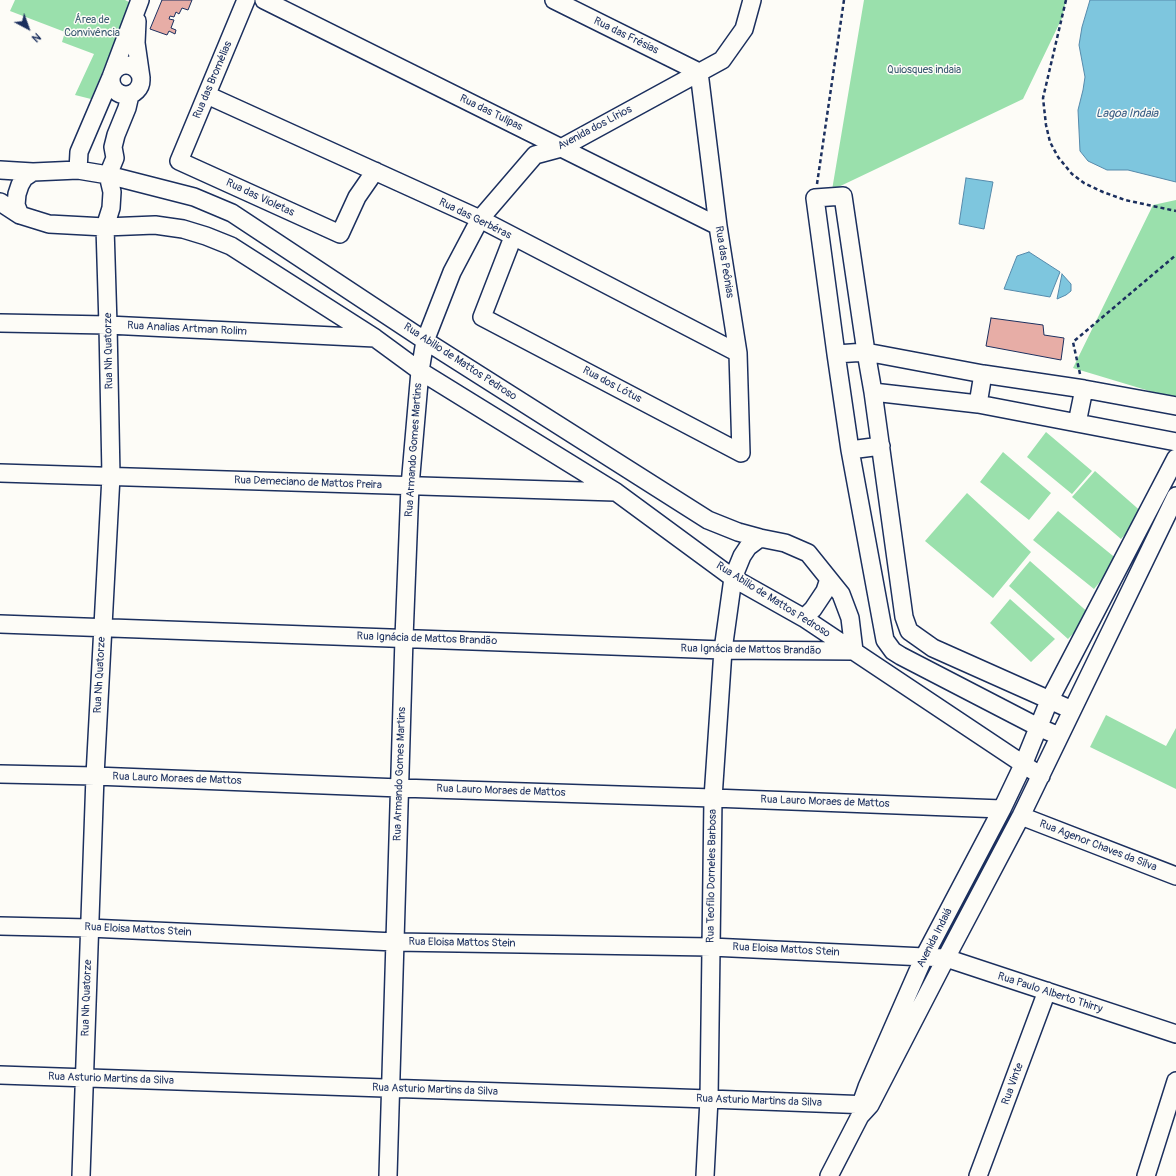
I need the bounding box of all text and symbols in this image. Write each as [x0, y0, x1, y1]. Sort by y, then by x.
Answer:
north arrow [8, 8, 48, 48]
park label: Área de Convivência [64, 13, 120, 39]
street label: Rua das Frésias [591, 15, 661, 57]
text: N [29, 30, 43, 45]
street label: Rua das Bromélias [191, 39, 235, 121]
park label: Quiosques indaia [887, 63, 961, 77]
street label: Rua das Tulipas [457, 92, 525, 134]
street label: Avenida dos Lírios [556, 103, 634, 153]
water label: Lagoa Indaia [1096, 107, 1158, 121]
street label: Rua das Violetas [224, 176, 296, 220]
street label: Rua das Gerbéras [437, 196, 513, 242]
street label: Rua das Peônias [712, 225, 736, 299]
street label: Rua Nh Quatorze [102, 312, 116, 390]
street label: Rua Analias Artman Rolim [127, 319, 247, 339]
street label: Rua Abilio de Mattos Pedroso [401, 320, 519, 404]
street label: Rua dos Lótus [580, 364, 644, 406]
street label: Rua Armando Gomes Martins [403, 383, 425, 517]
street label: Rua Demeciano de Mattos Preira [234, 474, 382, 492]
street label: Rua Abilio de Mattos Pedroso [713, 559, 833, 641]
street label: Rua Ignácia de Mattos Brandão [356, 630, 498, 648]
street label: Rua Nh Quatorze [91, 636, 109, 714]
street label: Rua Ignácia de Mattos Brandão [681, 642, 821, 658]
street label: Rua Armando Gomes Martins [391, 707, 409, 841]
street label: Rua Lauro Moraes de Mattos [112, 770, 242, 788]
street label: Rua Lauro Moraes de Mattos [436, 782, 566, 800]
street label: Rua Lauro Moraes de Mattos [760, 793, 890, 811]
street label: Rua Teofilo Dorneles Barbosa [704, 809, 720, 943]
street label: Rua Agenor Chaves da Silva [1037, 818, 1159, 874]
street label: Avenida Indaiá [914, 906, 956, 970]
street label: Rua Eloisa Mattos Stein [84, 921, 192, 939]
street label: Rua Eloisa Mattos Stein [408, 935, 516, 951]
street label: Rua Eloisa Mattos Stein [732, 941, 840, 959]
street label: Rua Nh Quatorze [79, 959, 95, 1037]
street label: Rua Paulo Alberto Thirry [996, 970, 1104, 1016]
street label: Rua Vinte [999, 1061, 1027, 1107]
street label: Rua Asturio Martins da Silva [48, 1070, 174, 1088]
street label: Rua Asturio Martins da Silva [372, 1081, 498, 1099]
street label: Rua Asturio Martins da Silva [696, 1092, 822, 1110]

